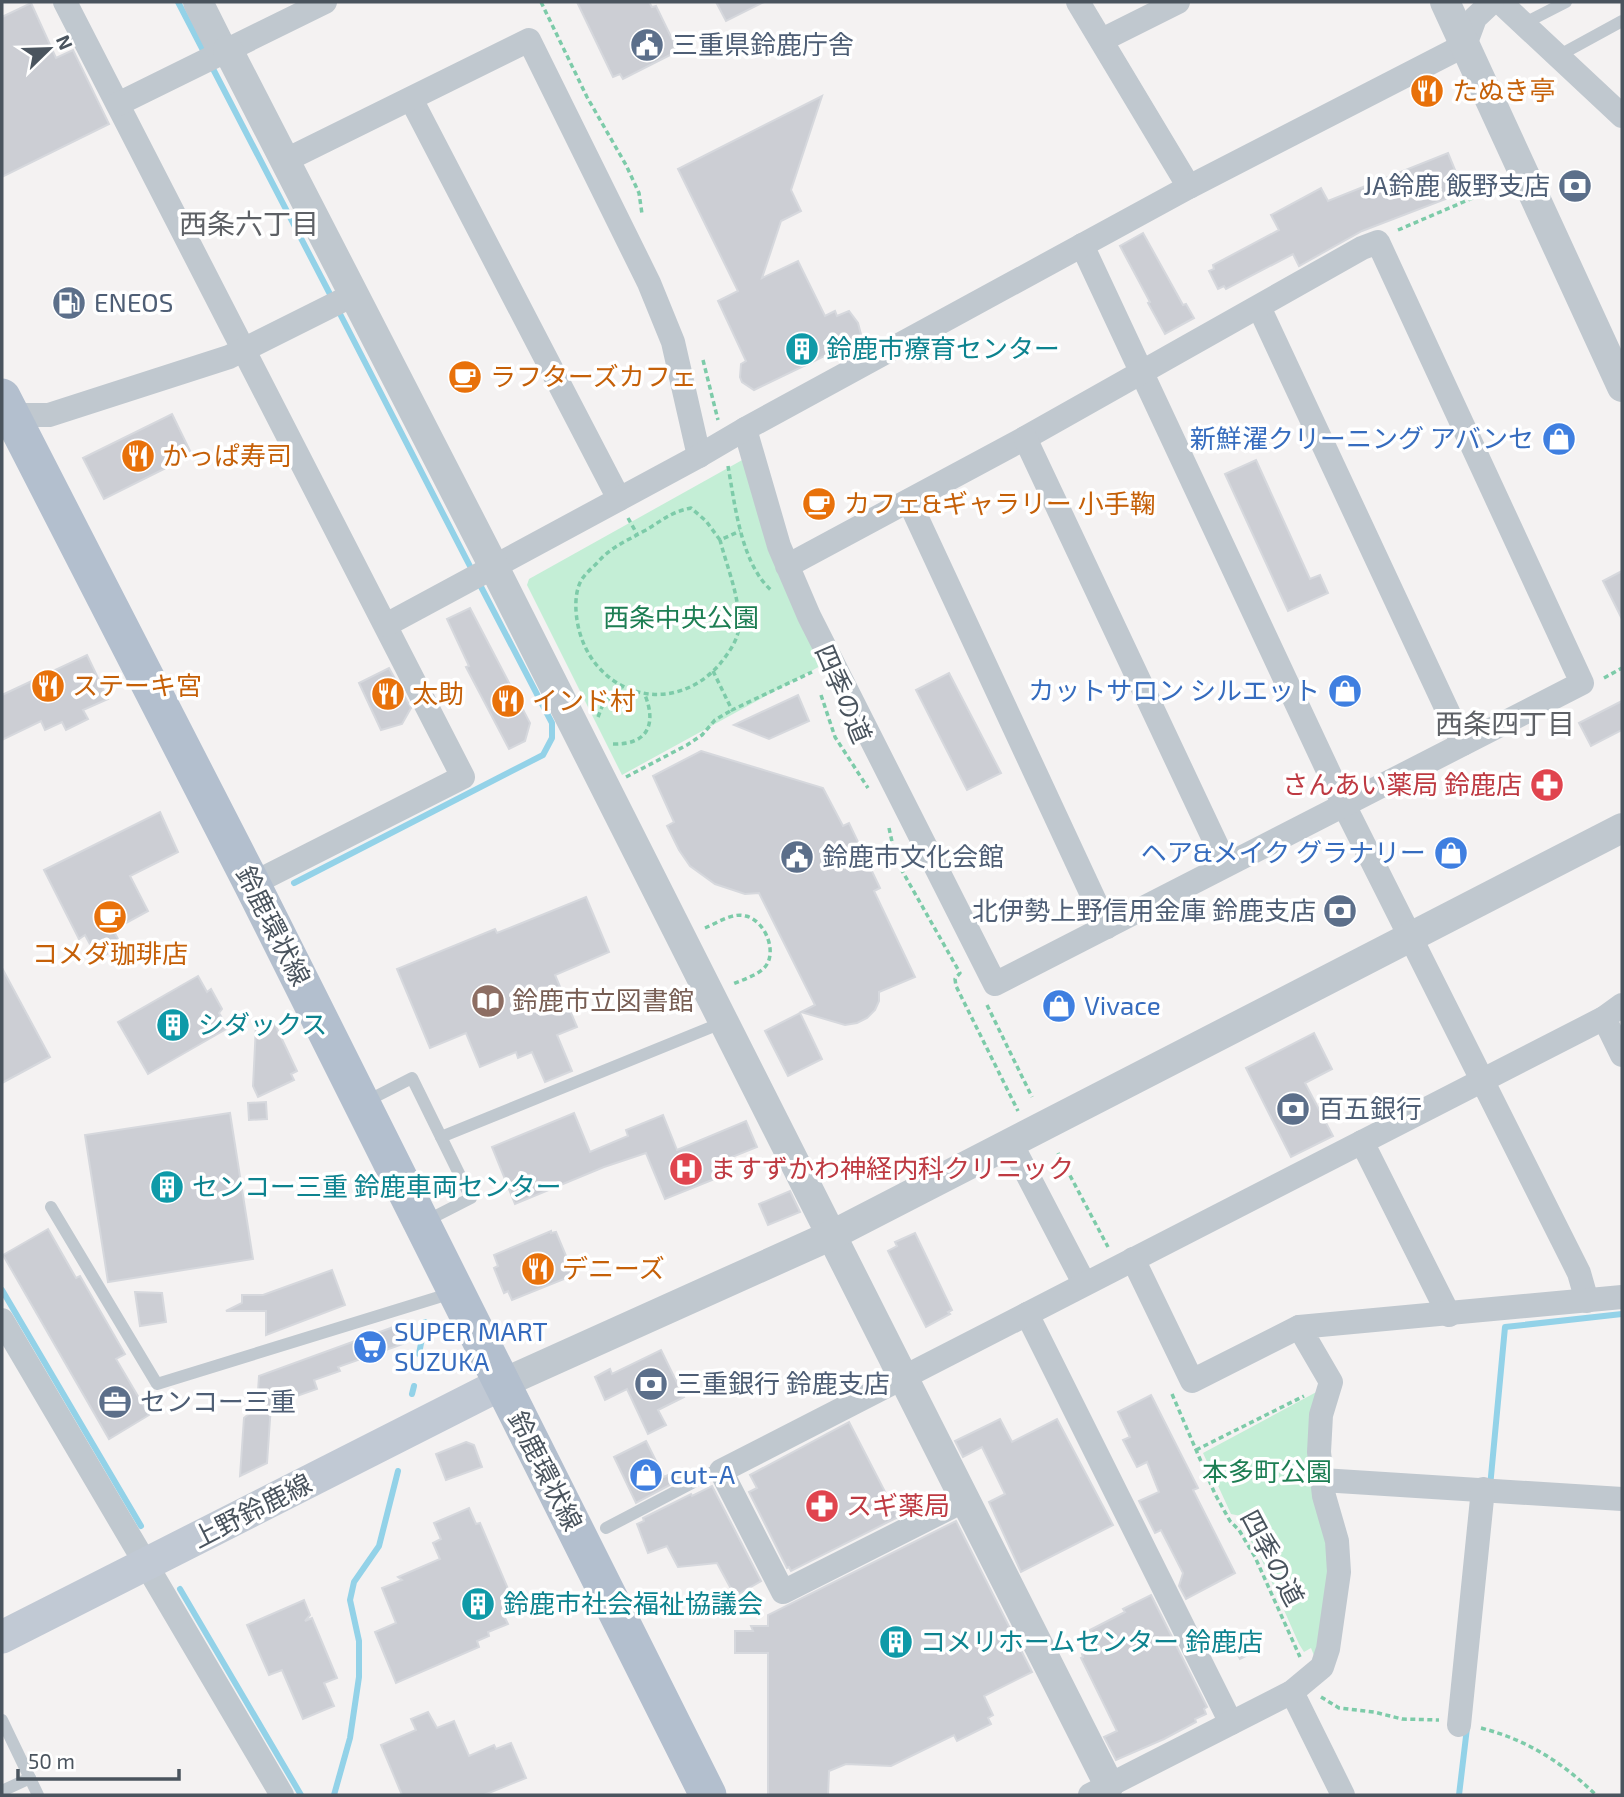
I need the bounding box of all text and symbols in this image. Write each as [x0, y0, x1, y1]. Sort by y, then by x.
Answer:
north arrow [14, 14, 84, 84]
public building icon: 三重県鈴鹿庁舎 [628, 26, 666, 64]
place label: 三重県鈴鹿庁舎 [672, 28, 854, 59]
text: N [52, 31, 78, 53]
restaurant icon: たぬき亭 [1408, 72, 1446, 110]
place label: たぬき亭 [1452, 74, 1555, 105]
bank icon: JA鈴鹿 飯野支店 [1556, 167, 1594, 205]
place label: JA鈴鹿 飯野支店 [1363, 169, 1550, 200]
district label: 西条六丁目 [179, 206, 319, 240]
fuel station icon: ENEOS [50, 284, 88, 322]
place label: ENEOS [94, 286, 173, 317]
building icon: 鈴鹿市療育センター [783, 330, 821, 368]
place label: 鈴鹿市療育センター [826, 332, 1060, 363]
cafe icon: ラフターズカフェ [446, 358, 484, 396]
place label: ラフターズカフェ [490, 360, 697, 391]
shop icon: 新鮮濯クリーニング アバンセ [1540, 420, 1578, 458]
place label: 新鮮濯クリーニング アバンセ [1190, 422, 1534, 453]
restaurant icon: かっぱ寿司 [119, 437, 157, 475]
place label: かっぱ寿司 [162, 439, 292, 470]
cafe icon: カフェ&ギャラリー 小手鞠 [800, 485, 838, 523]
place label: カフェ&ギャラリー 小手鞠 [844, 487, 1156, 518]
park label: 西条中央公園 [603, 601, 759, 632]
street label: 四季の道 [810, 639, 879, 747]
restaurant icon: ステーキ宮 [29, 667, 67, 705]
place label: ステーキ宮 [72, 669, 202, 700]
shop icon: カットサロン シルエット [1326, 672, 1364, 710]
place label: カットサロン シルエット [1028, 674, 1320, 705]
restaurant icon: 太助 [369, 675, 407, 713]
place label: 太助 [412, 677, 464, 708]
restaurant icon: インド村 [489, 682, 527, 720]
place label: インド村 [532, 684, 636, 715]
district label: 西条四丁目 [1435, 706, 1575, 740]
pharmacy icon: さんあい薬局 鈴鹿店 [1528, 766, 1566, 804]
place label: さんあい薬局 鈴鹿店 [1282, 768, 1522, 799]
shop icon: ヘア&メイク グラナリー [1432, 834, 1470, 872]
place label: ヘア&メイク グラナリー [1141, 836, 1426, 867]
public building icon: 鈴鹿市文化会館 [778, 838, 816, 876]
place label: 鈴鹿市文化会館 [822, 840, 1004, 871]
street label: 鈴鹿環状線 [231, 860, 318, 990]
bank icon: 北伊勢上野信用金庫 鈴鹿支店 [1321, 892, 1359, 930]
place label: 北伊勢上野信用金庫 鈴鹿支店 [972, 894, 1316, 925]
cafe icon: コメダ珈琲店 [91, 898, 129, 936]
place label: コメダ珈琲店 [32, 937, 188, 968]
library icon: 鈴鹿市立図書館 [469, 982, 507, 1020]
place label: 鈴鹿市立図書館 [512, 984, 694, 1015]
shop icon: Vivace [1040, 987, 1078, 1025]
place label: Vivace [1084, 989, 1161, 1020]
building icon: シダックス [154, 1006, 192, 1044]
place label: シダックス [198, 1008, 327, 1039]
bank icon: 百五銀行 [1274, 1090, 1312, 1128]
place label: 百五銀行 [1318, 1092, 1422, 1123]
hospital icon: ますずかわ神経内科クリニック [667, 1150, 705, 1188]
place label: ますずかわ神経内科クリニック [710, 1152, 1074, 1183]
building icon: センコー三重 鈴鹿車両センター [148, 1168, 186, 1206]
place label: センコー三重 鈴鹿車両センター [192, 1170, 562, 1201]
restaurant icon: デニーズ [519, 1250, 557, 1288]
place label: デニーズ [562, 1252, 665, 1283]
place label: SUPER MART SUZUKA [394, 1315, 548, 1376]
supermarket icon: SUPER MART SUZUKA [351, 1328, 389, 1366]
bank icon: 三重銀行 鈴鹿支店 [632, 1365, 670, 1403]
place label: 三重銀行 鈴鹿支店 [676, 1367, 890, 1398]
office icon: センコー三重 [96, 1383, 134, 1421]
place label: センコー三重 [140, 1385, 296, 1416]
street label: 鈴鹿環状線 [503, 1405, 590, 1535]
park label: 本多町公園 [1202, 1455, 1332, 1486]
shop icon: cut-A [627, 1456, 665, 1494]
place label: cut-A [670, 1458, 735, 1489]
street label: 上野鈴鹿線 [186, 1466, 316, 1553]
pharmacy icon: スギ薬局 [803, 1487, 841, 1525]
place label: スギ薬局 [846, 1489, 950, 1520]
street label: 四季の道 [1235, 1504, 1311, 1610]
building icon: 鈴鹿市社会福祉協議会 [459, 1585, 497, 1623]
place label: 鈴鹿市社会福祉協議会 [503, 1587, 763, 1618]
building icon: コメリホームセンター 鈴鹿店 [877, 1623, 915, 1661]
place label: コメリホームセンター 鈴鹿店 [920, 1625, 1263, 1656]
scale bar [18, 1738, 178, 1782]
text: 50 m [28, 1748, 75, 1773]

